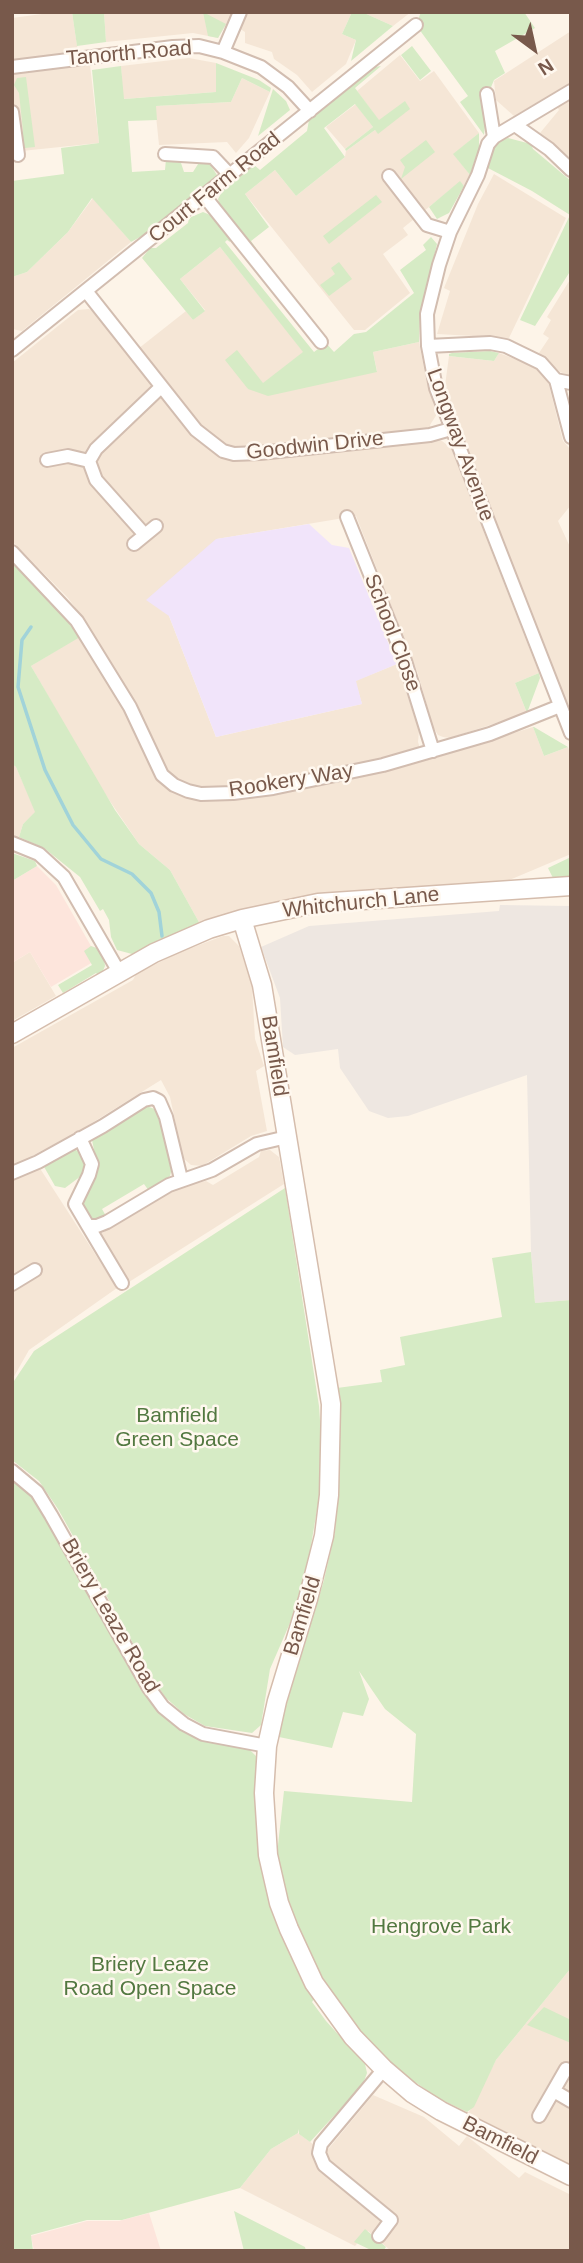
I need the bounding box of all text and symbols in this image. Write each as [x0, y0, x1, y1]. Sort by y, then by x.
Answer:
north arrow [499, 14, 569, 84]
street label: Tanorth Road [65, 36, 193, 72]
text: N [534, 54, 557, 80]
street label: Court Farm Road [144, 127, 286, 249]
street label: Longway Avenue [421, 365, 499, 525]
street label: Goodwin Drive [245, 426, 385, 466]
street label: School Close [358, 571, 426, 695]
street label: Rookery Way [227, 759, 355, 803]
street label: Whitchurch Lane [281, 882, 441, 924]
street label: Bamfield [255, 1014, 293, 1098]
park label: Bamfield Green Space [115, 1403, 239, 1453]
street label: Briery Leaze Road [56, 1534, 164, 1698]
street label: Bamfield [279, 1573, 327, 1659]
park label: Hengrove Park [371, 1914, 511, 1940]
park label: Briery Leaze Road Open Space [64, 1952, 236, 2002]
street label: Bamfield [458, 2111, 542, 2171]

